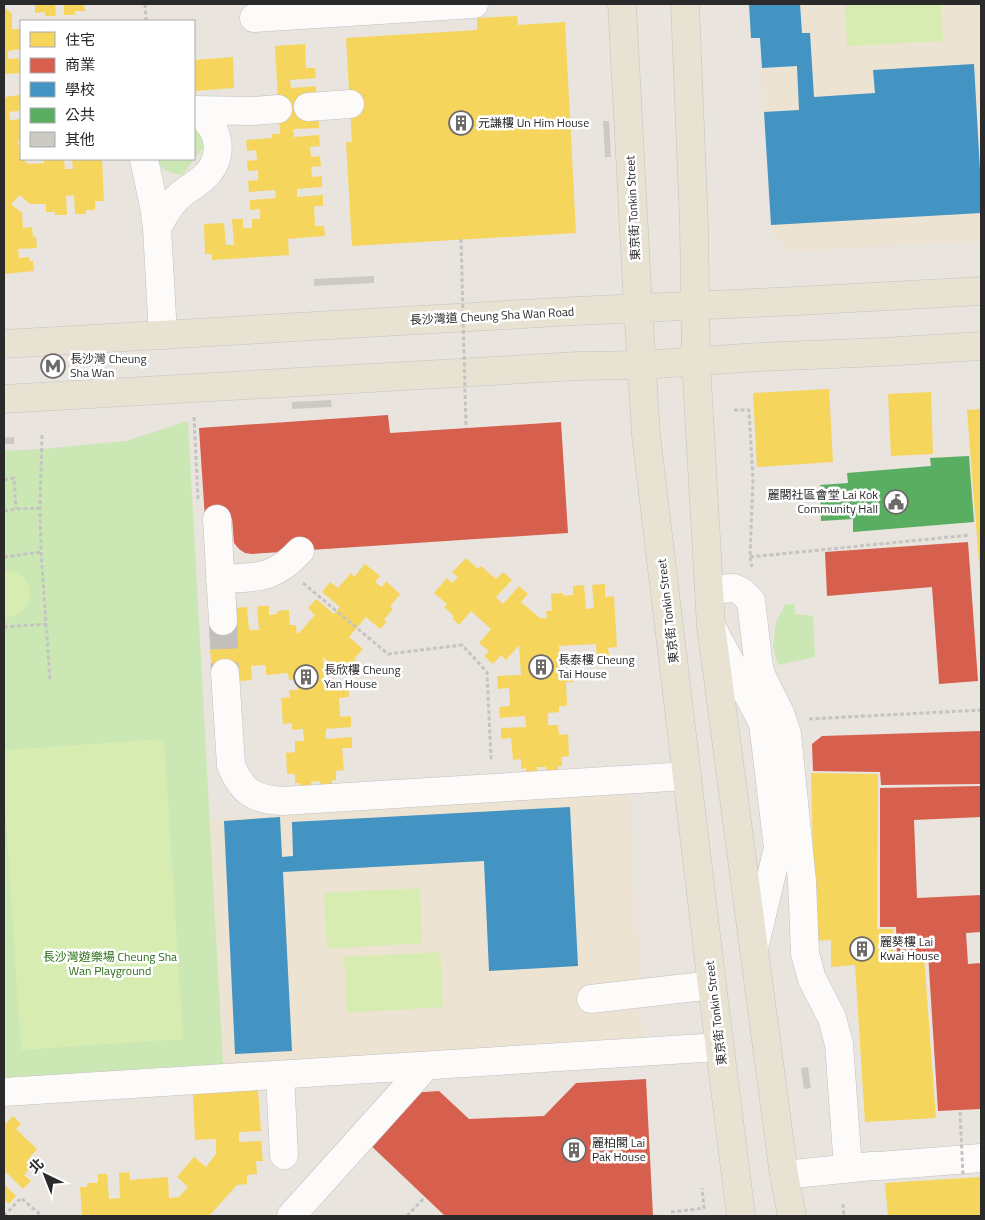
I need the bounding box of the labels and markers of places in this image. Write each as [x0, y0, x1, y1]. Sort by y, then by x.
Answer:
building icon: 元謙樓 Un Him House [448, 110, 474, 136]
place label: 元謙樓 Un Him House [478, 113, 589, 132]
place label: 長沙灣 Cheung Sha Wan [70, 349, 147, 382]
metro station icon: 長沙灣 Cheung Sha Wan [40, 353, 66, 379]
place label: 麗閣社區會堂 Lai Kok Community Hall [768, 485, 878, 518]
public building icon: 麗閣社區會堂 Lai Kok Community Hall [883, 489, 909, 515]
place label: 長泰樓 Cheung Tai House [558, 650, 635, 683]
building icon: 長泰樓 Cheung Tai House [528, 654, 554, 680]
place label: 長欣樓 Cheung Yan House [324, 660, 401, 693]
building icon: 長欣樓 Cheung Yan House [293, 664, 319, 690]
place label: 麗葵樓 Lai Kwai House [880, 932, 939, 965]
building icon: 麗葵樓 Lai Kwai House [849, 936, 875, 962]
place label: 麗柏閣 Lai Pak House [592, 1133, 646, 1166]
building icon: 麗柏閣 Lai Pak House [561, 1137, 587, 1163]

